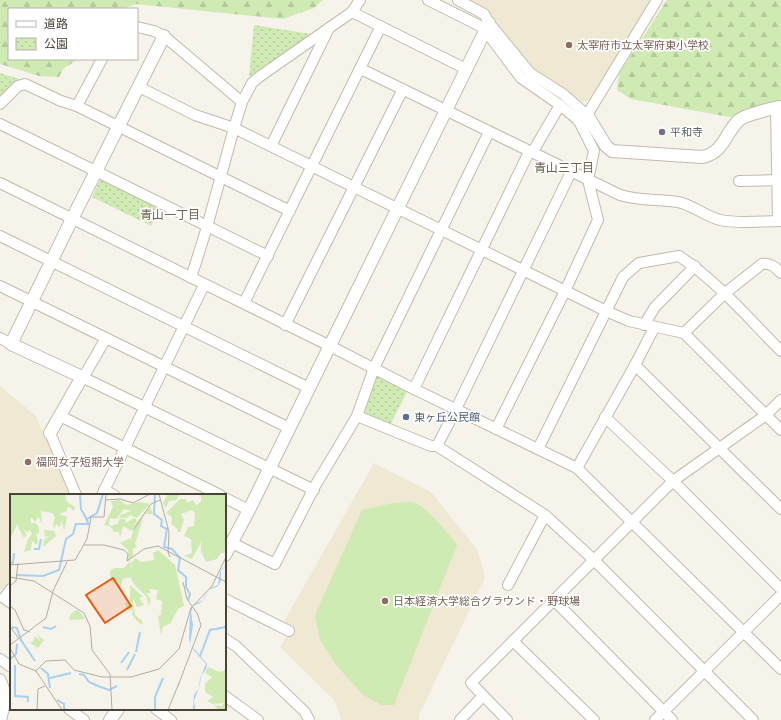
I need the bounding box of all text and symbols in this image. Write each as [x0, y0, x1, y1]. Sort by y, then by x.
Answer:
legend [8, 8, 138, 60]
text: 道路 [44, 16, 68, 32]
text: 公園 [44, 36, 68, 52]
place label: 太宰府市立太宰府東小学校 [577, 38, 709, 52]
marker: 太宰府市立太宰府東小学校 [564, 40, 574, 50]
place label: 平和寺 [670, 125, 703, 139]
marker: 平和寺 [657, 127, 667, 137]
district label: 青山三丁目 [534, 160, 594, 176]
district label: 青山一丁目 [140, 207, 200, 223]
place label: 東ヶ丘公民館 [414, 410, 480, 424]
marker: 東ヶ丘公民館 [401, 412, 411, 422]
place label: 福岡女子短期大学 [36, 455, 124, 469]
marker: 福岡女子短期大学 [23, 457, 33, 467]
inset map [10, 494, 226, 710]
place label: 日本経済大学総合グラウンド・野球場 [393, 594, 580, 608]
marker: 日本経済大学総合グラウンド・野球場 [380, 596, 390, 606]

